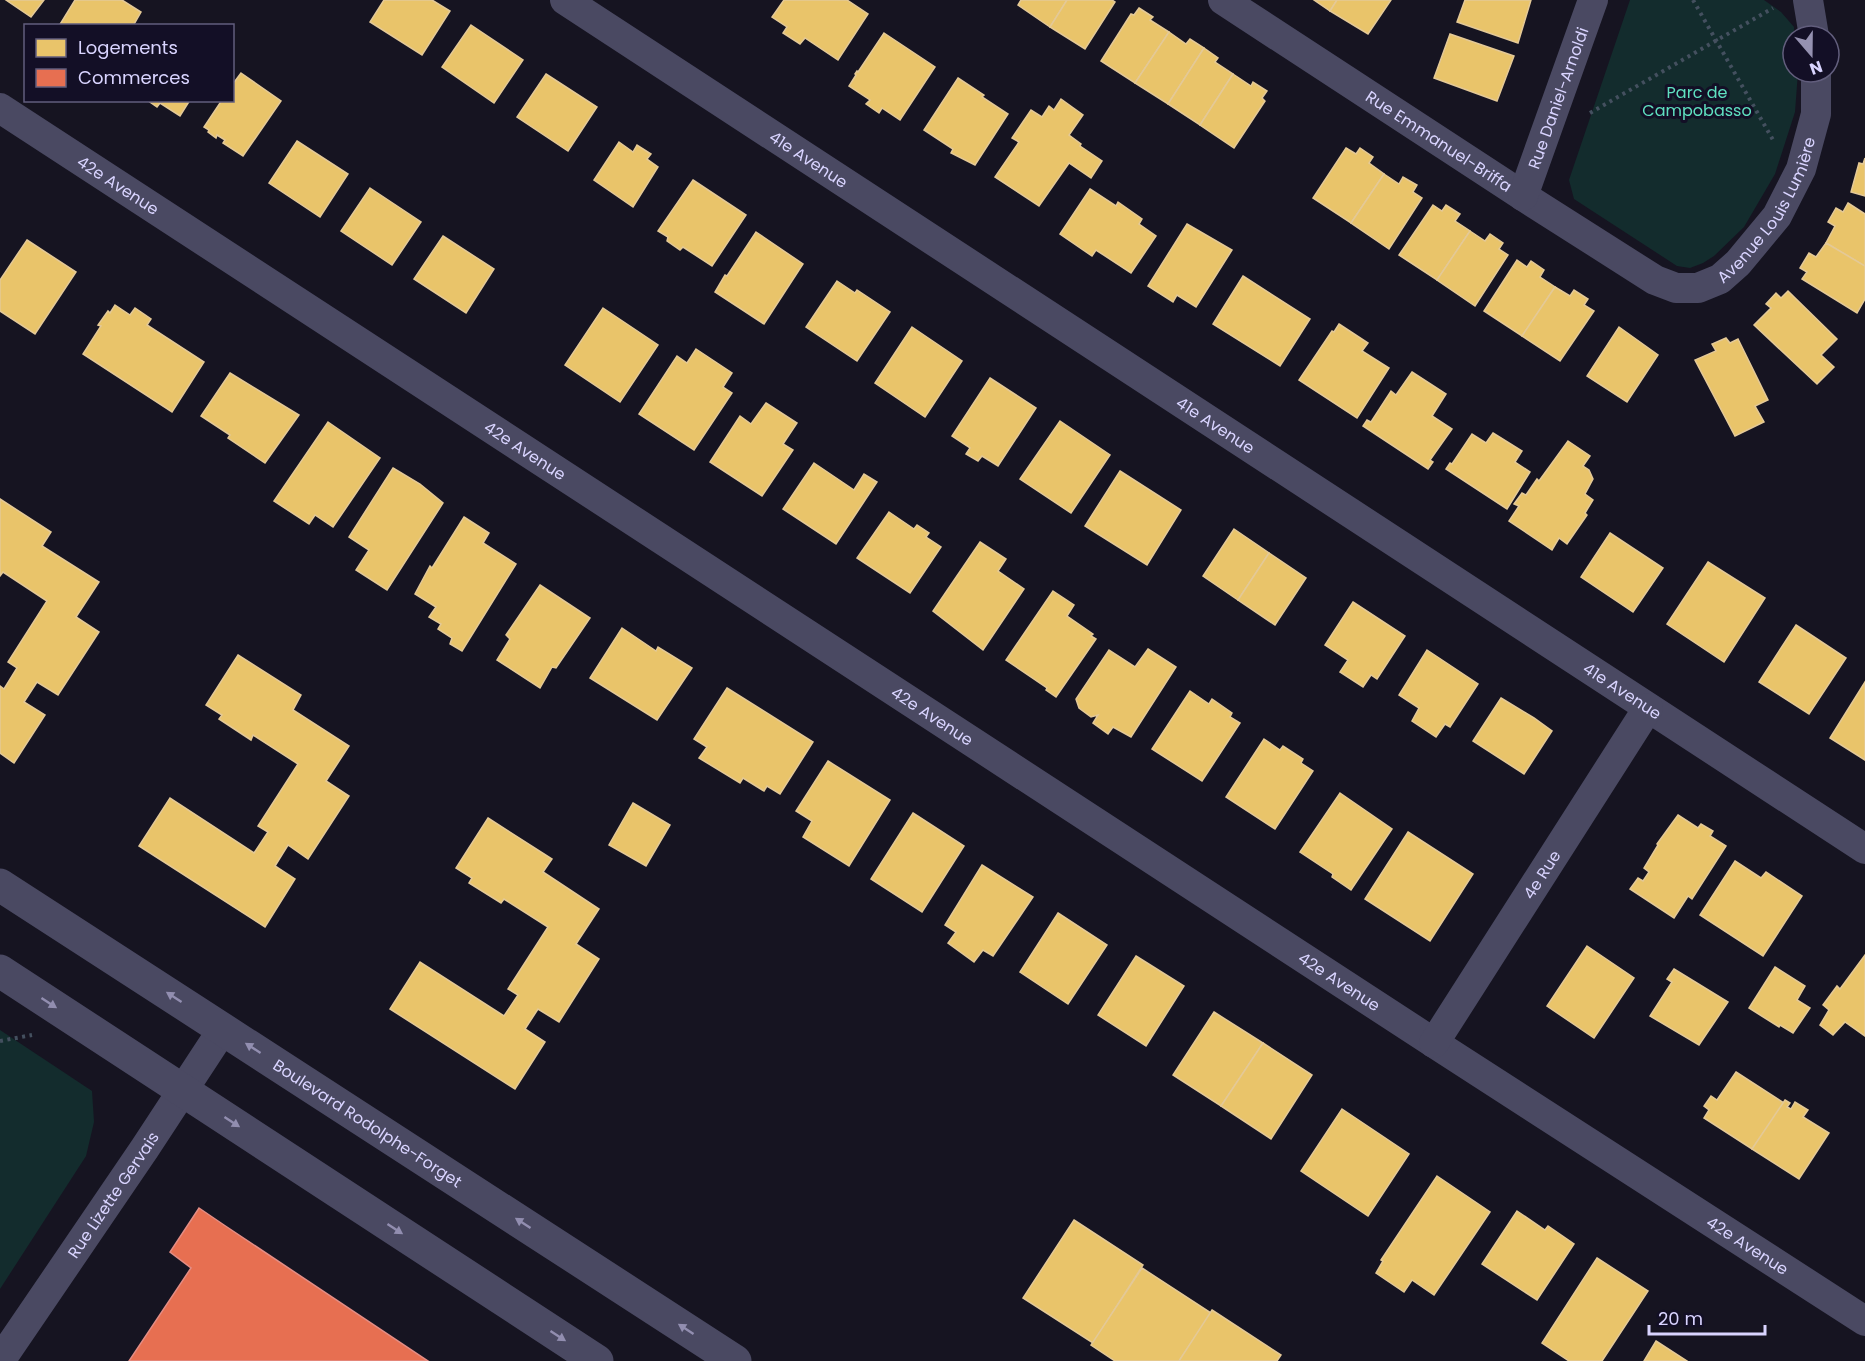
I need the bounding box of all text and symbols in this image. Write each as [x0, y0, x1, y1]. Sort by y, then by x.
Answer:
legend [24, 24, 234, 102]
street label: Rue Daniel-Arnoldi [1522, 24, 1594, 172]
north arrow [1781, 24, 1841, 84]
text: Logements [78, 35, 178, 60]
text: N [1806, 55, 1826, 80]
text: Commerces [78, 65, 190, 90]
park label: Parc de Campobasso [1642, 81, 1752, 122]
street label: Rue Emmanuel-Briffa [1361, 85, 1517, 197]
street label: 41e Avenue [765, 125, 852, 193]
street label: Avenue Louis Lumière [1712, 134, 1821, 288]
street label: 42e Avenue [73, 150, 164, 220]
street label: 41e Avenue [1172, 391, 1259, 459]
street label: 42e Avenue [480, 415, 571, 486]
street label: 41e Avenue [1579, 656, 1666, 725]
street label: 42e Avenue [887, 681, 978, 751]
street label: 4e Rue [1517, 845, 1566, 903]
street label: 42e Avenue [1294, 946, 1385, 1017]
one-way arrow [166, 992, 182, 1003]
one-way arrow [41, 997, 57, 1008]
one-way arrow [245, 1043, 261, 1054]
street label: Boulevard Rodolphe-Forget [269, 1053, 467, 1193]
one-way arrow [224, 1116, 240, 1127]
street label: Rue Lizette Gervais [62, 1127, 164, 1263]
street label: 42e Avenue [1702, 1210, 1793, 1280]
one-way arrow [515, 1217, 531, 1229]
one-way arrow [387, 1223, 403, 1234]
scale bar [1649, 1298, 1764, 1336]
text: 20 m [1658, 1306, 1703, 1331]
one-way arrow [678, 1324, 694, 1335]
one-way arrow [550, 1330, 566, 1341]

